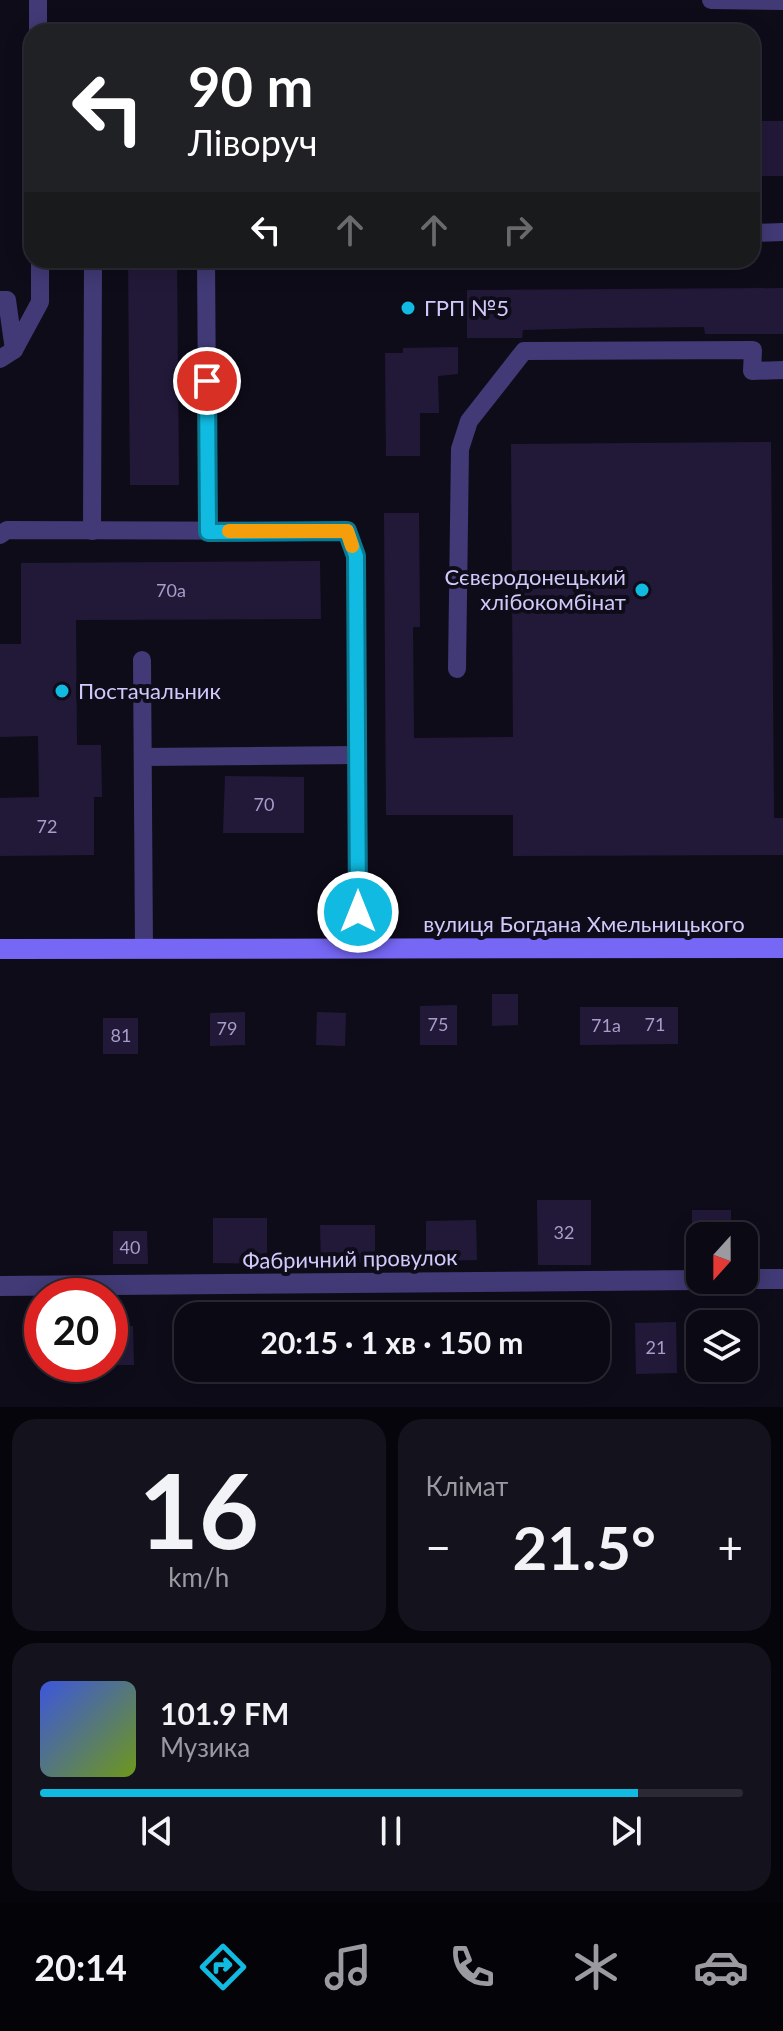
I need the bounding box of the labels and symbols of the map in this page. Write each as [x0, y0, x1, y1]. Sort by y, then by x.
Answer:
place label: ГРП №5 [424, 294, 509, 321]
marker: ГРП №5 [399, 299, 417, 317]
pin [173, 347, 241, 415]
place label: Сєвєродонецький хлібокомбінат [445, 563, 626, 615]
house number: 70а [156, 579, 186, 601]
marker: Сєвєродонецький хлібокомбінат [633, 581, 651, 599]
place label: Постачальник [78, 677, 221, 704]
marker: Постачальник [53, 682, 71, 700]
house number: 70 [254, 793, 274, 815]
house number: 72 [37, 815, 57, 837]
position arrow [316, 870, 400, 954]
street label: вулиця Богдана Хмельницького [423, 910, 745, 937]
house number: 75 [428, 1013, 448, 1035]
house number: 71 [645, 1013, 665, 1035]
house number: 71а [591, 1014, 621, 1036]
house number: 79 [217, 1017, 237, 1039]
house number: 81 [111, 1024, 131, 1046]
house number: 32 [554, 1221, 574, 1243]
north arrow [686, 1222, 758, 1294]
house number: 40 [120, 1236, 140, 1258]
street label: Фабричний провулок [242, 1243, 458, 1274]
speed limit sign: 20 [24, 1278, 128, 1382]
house number: 21 [646, 1336, 666, 1358]

